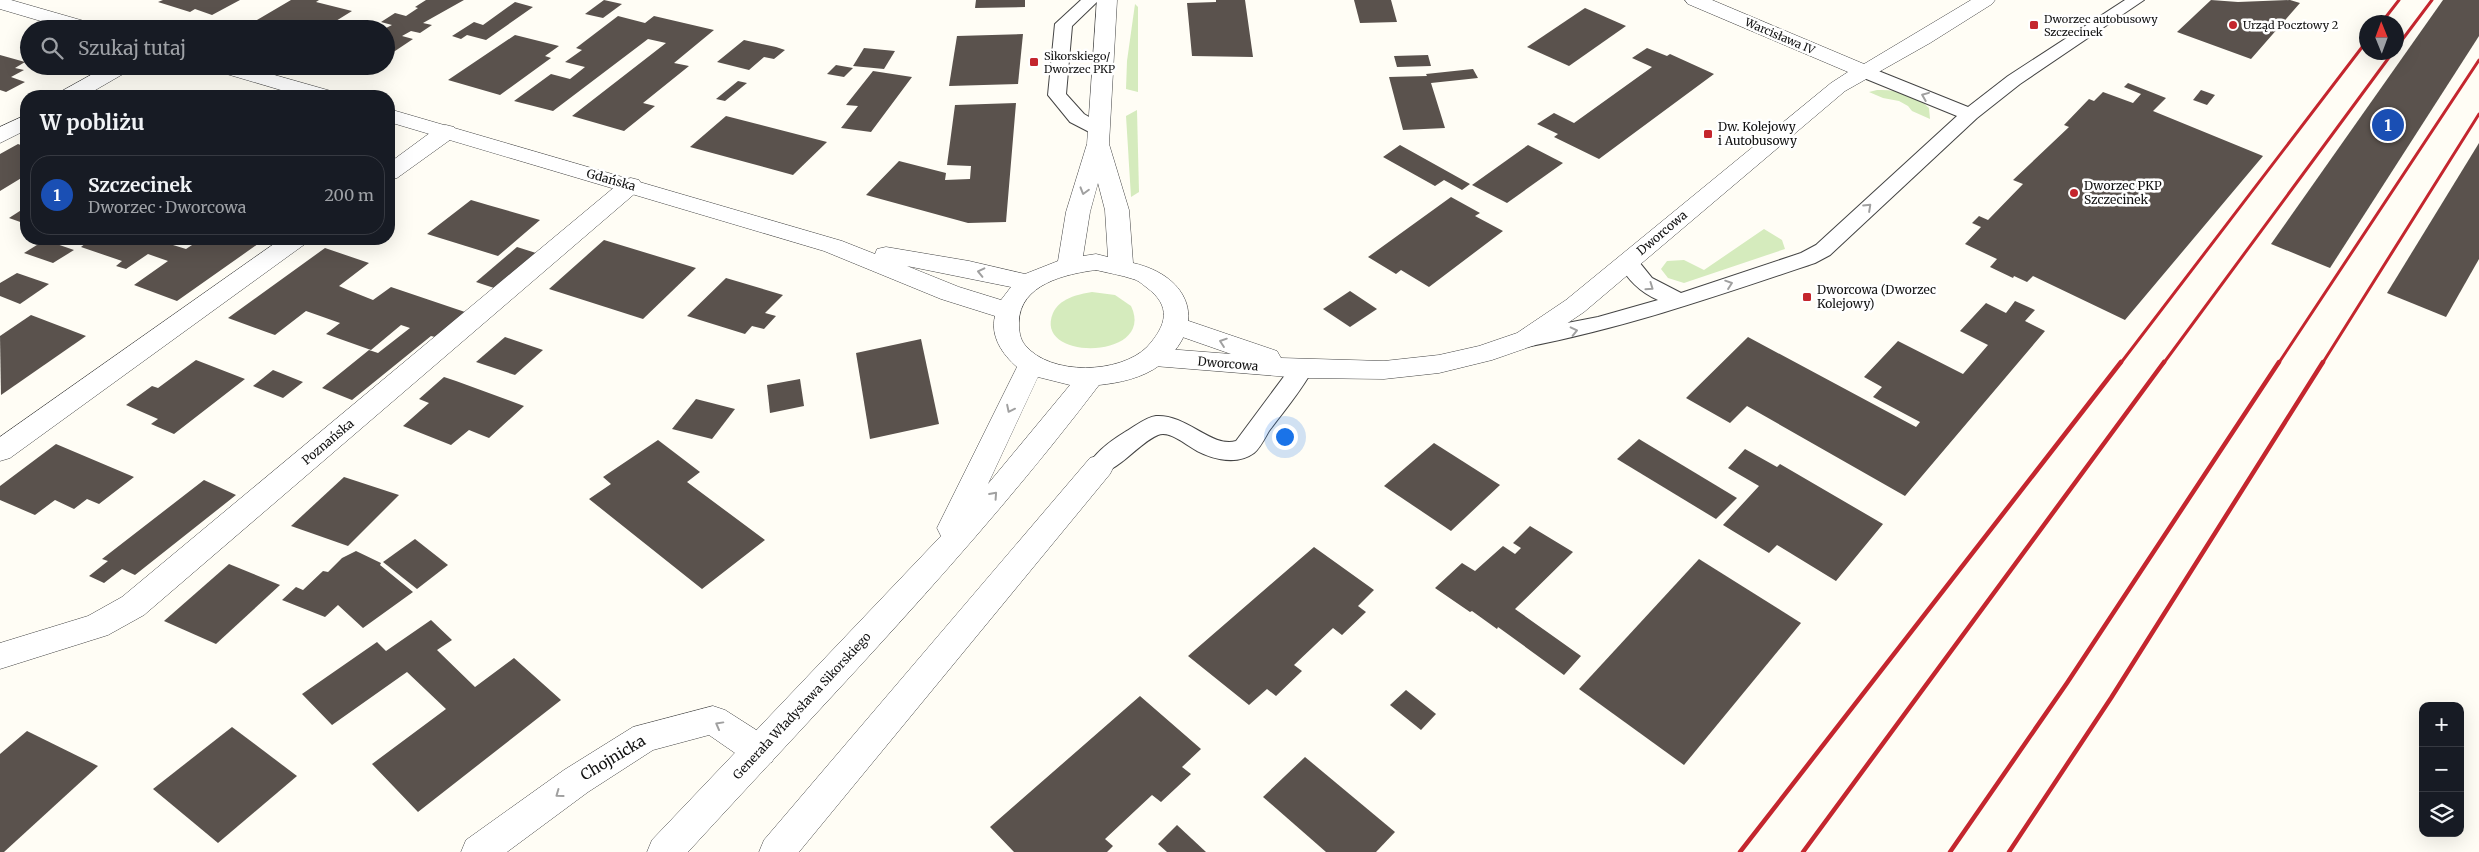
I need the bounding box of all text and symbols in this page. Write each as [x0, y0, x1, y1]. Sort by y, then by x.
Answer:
place label: Dworzec autobusowy Szczecinek [2044, 12, 2158, 39]
street label: Warcisława IV [1742, 15, 1818, 57]
north arrow [2359, 15, 2404, 60]
place label: Urząd Pocztowy 2 [2243, 18, 2338, 32]
marker: Dworzec autobusowy Szczecinek [2028, 19, 2040, 31]
marker: Urząd Pocztowy 2 [2227, 19, 2239, 31]
search box [20, 20, 395, 75]
icon: search [38, 34, 66, 62]
text: Szukaj tutaj [78, 36, 186, 60]
place label: Sikorskiego/ Dworzec PKP [1044, 49, 1115, 76]
marker: Sikorskiego/ Dworzec PKP [1028, 56, 1040, 68]
one-way arrow [1921, 92, 1930, 102]
pin: 1 [2372, 106, 2404, 144]
text: W pobliżu [40, 109, 145, 136]
place label: Dw. Kolejowy i Autobusowy [1718, 119, 1797, 148]
marker: Dw. Kolejowy i Autobusowy [1702, 128, 1714, 140]
street label: Gdańska [585, 165, 638, 194]
text: Szczecinek [88, 173, 192, 197]
place label: Dworzec PKP Szczecinek [2084, 178, 2162, 207]
text: 1 [53, 185, 61, 205]
text: 200 m [324, 185, 374, 205]
one-way arrow [1080, 187, 1090, 195]
marker: Dworzec PKP Szczecinek [2068, 187, 2080, 199]
text: Dworzec · Dworcowa [88, 197, 246, 217]
one-way arrow [1863, 204, 1872, 213]
street label: Dworcowa [1634, 207, 1690, 258]
one-way arrow [977, 267, 986, 278]
one-way arrow [1725, 280, 1733, 290]
one-way arrow [1644, 281, 1654, 290]
place label: Dworcowa (Dworzec Kolejowy) [1817, 282, 1936, 311]
marker: Dworcowa (Dworzec Kolejowy) [1801, 291, 1813, 303]
one-way arrow [1569, 326, 1578, 337]
one-way arrow [1219, 338, 1228, 348]
street label: Dworcowa [1197, 353, 1260, 374]
one-way arrow [1006, 404, 1016, 413]
street label: Poznańska [299, 415, 357, 468]
your location [1272, 424, 1298, 450]
one-way arrow [988, 492, 997, 501]
street label: Generała Władysława Sikorskiego [729, 629, 874, 782]
map controls [2419, 702, 2464, 837]
button: + [2419, 702, 2464, 747]
one-way arrow [715, 721, 724, 731]
street label: Chojnicka [577, 731, 649, 784]
button: − [2419, 747, 2464, 792]
one-way arrow [556, 788, 565, 796]
button: layers [2419, 792, 2464, 837]

